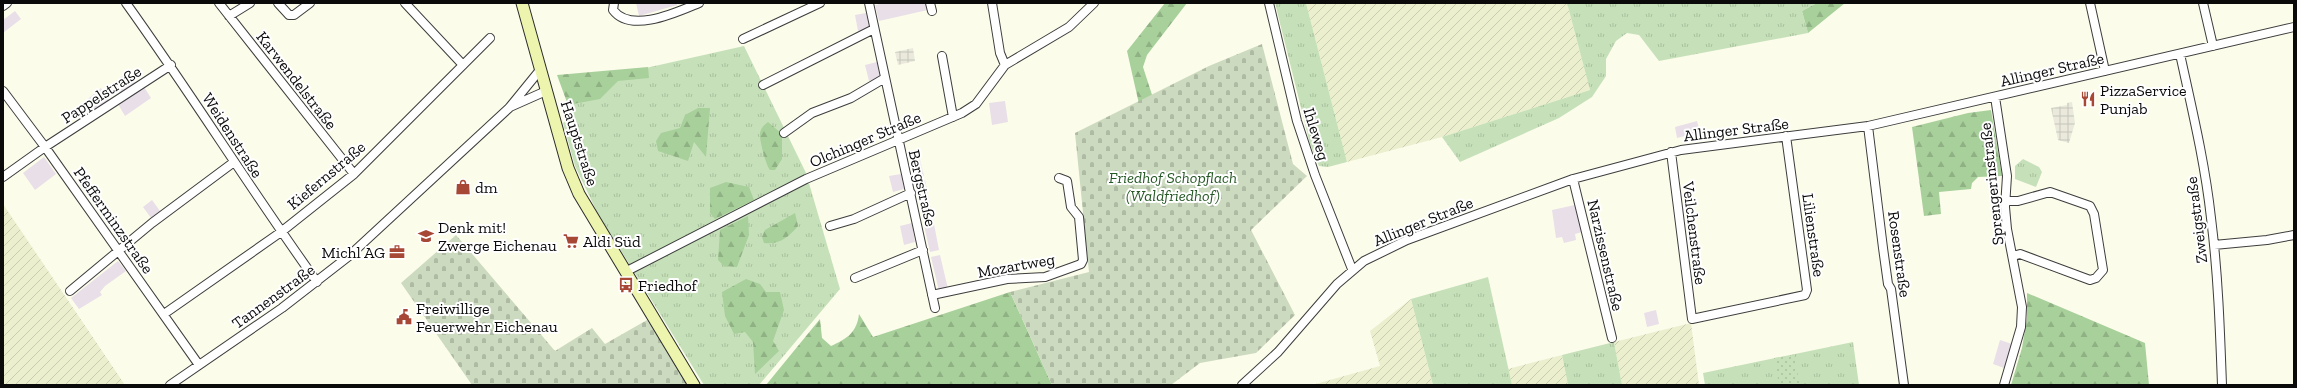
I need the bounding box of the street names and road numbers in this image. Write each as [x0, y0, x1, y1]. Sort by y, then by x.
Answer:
street label: Karwendelstraße [252, 27, 341, 133]
street label: Allinger Straße [1998, 48, 2106, 91]
street label: Pappelstraße [58, 62, 145, 127]
street label: Weidenstraße [198, 89, 267, 181]
street label: Hauptstraße [557, 98, 602, 188]
street label: Ihleweg [1300, 105, 1334, 163]
street label: Olchinger Straße [807, 107, 924, 171]
street label: Allinger Straße [1682, 114, 1790, 145]
street label: Sprengerinstraße [1976, 122, 2007, 246]
street label: Kiefernstraße [283, 137, 369, 214]
street label: Bergstraße [904, 148, 941, 228]
street label: Pfefferminzstraße [70, 163, 157, 277]
street label: Zweigstraße [2182, 176, 2211, 264]
street label: Veilchenstraße [1679, 179, 1710, 286]
street label: Lilienstraße [1798, 192, 1829, 278]
street label: Allinger Straße [1371, 193, 1476, 250]
street label: Narzissenstraße [1583, 198, 1628, 313]
street label: Rosenstraße [1884, 210, 1915, 298]
street label: Mozartweg [976, 249, 1056, 282]
street label: Tannenstraße [228, 260, 318, 333]

